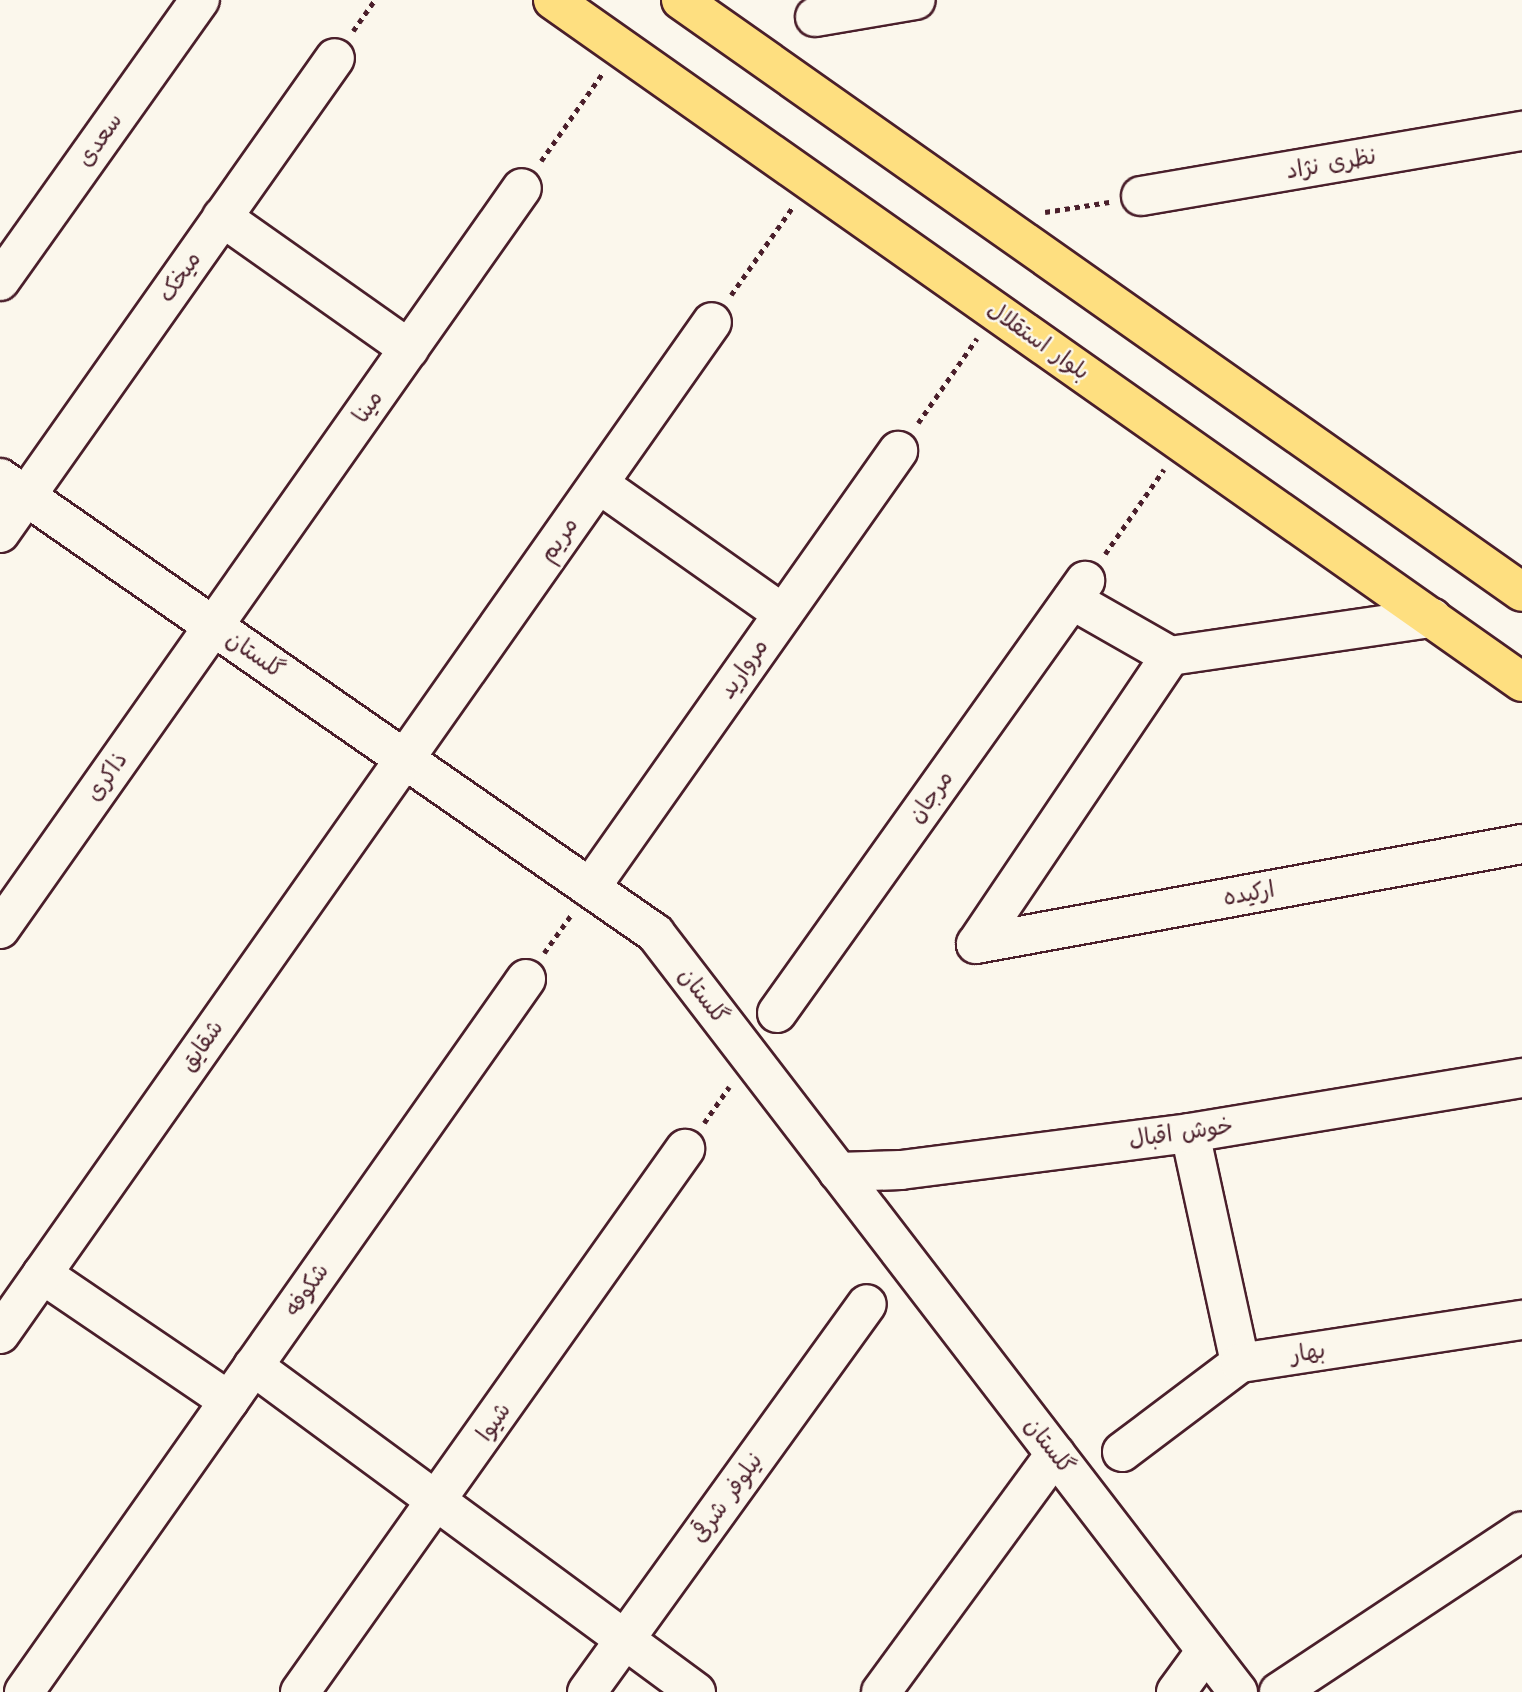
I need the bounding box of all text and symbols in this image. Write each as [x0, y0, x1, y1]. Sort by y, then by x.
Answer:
street label: سعدی [72, 108, 128, 172]
street label: نظری نژاد [1284, 143, 1378, 185]
street label: میخک [153, 246, 207, 308]
street label: بلوار استقلال [982, 296, 1094, 386]
street label: مینا [347, 385, 389, 429]
street label: مریم [534, 512, 584, 568]
street label: گلستان [221, 625, 289, 685]
street label: مروارید [714, 634, 774, 704]
street label: ذاکری [80, 747, 134, 807]
street label: مرجان [903, 765, 959, 829]
street label: ارکیده [1221, 876, 1277, 912]
street label: گلستان [672, 962, 734, 1030]
street label: شقایق [174, 1015, 230, 1077]
street label: خوش اقبال [1127, 1112, 1235, 1154]
street label: شکوفه [279, 1258, 335, 1322]
street label: بهار [1289, 1337, 1327, 1369]
street label: شیوا [471, 1397, 517, 1447]
street label: گلستان [1018, 1412, 1080, 1480]
street label: نیلوفر شرقی [685, 1448, 769, 1548]

